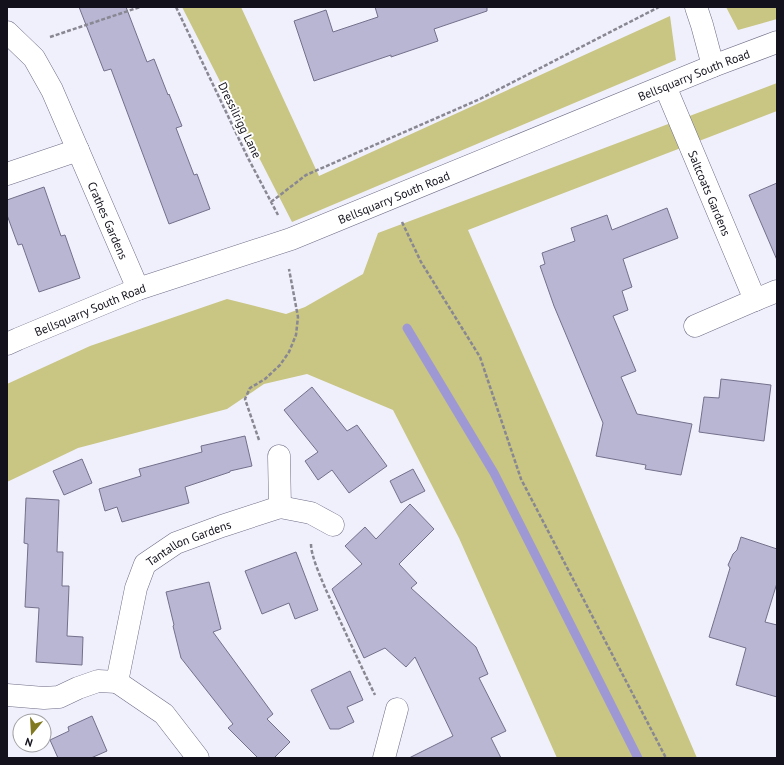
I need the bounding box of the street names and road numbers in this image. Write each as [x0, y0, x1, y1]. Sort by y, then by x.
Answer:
street label: Bellsquarry South Road [635, 45, 752, 104]
street label: Dressilrigg Lane [215, 79, 265, 161]
street label: Saltcoats Gardens [685, 148, 735, 238]
street label: Bellsquarry South Road [336, 167, 452, 226]
street label: Crathes Gardens [85, 179, 132, 261]
street label: Bellsquarry South Road [32, 280, 148, 339]
street label: Tantallon Gardens [143, 516, 233, 569]

